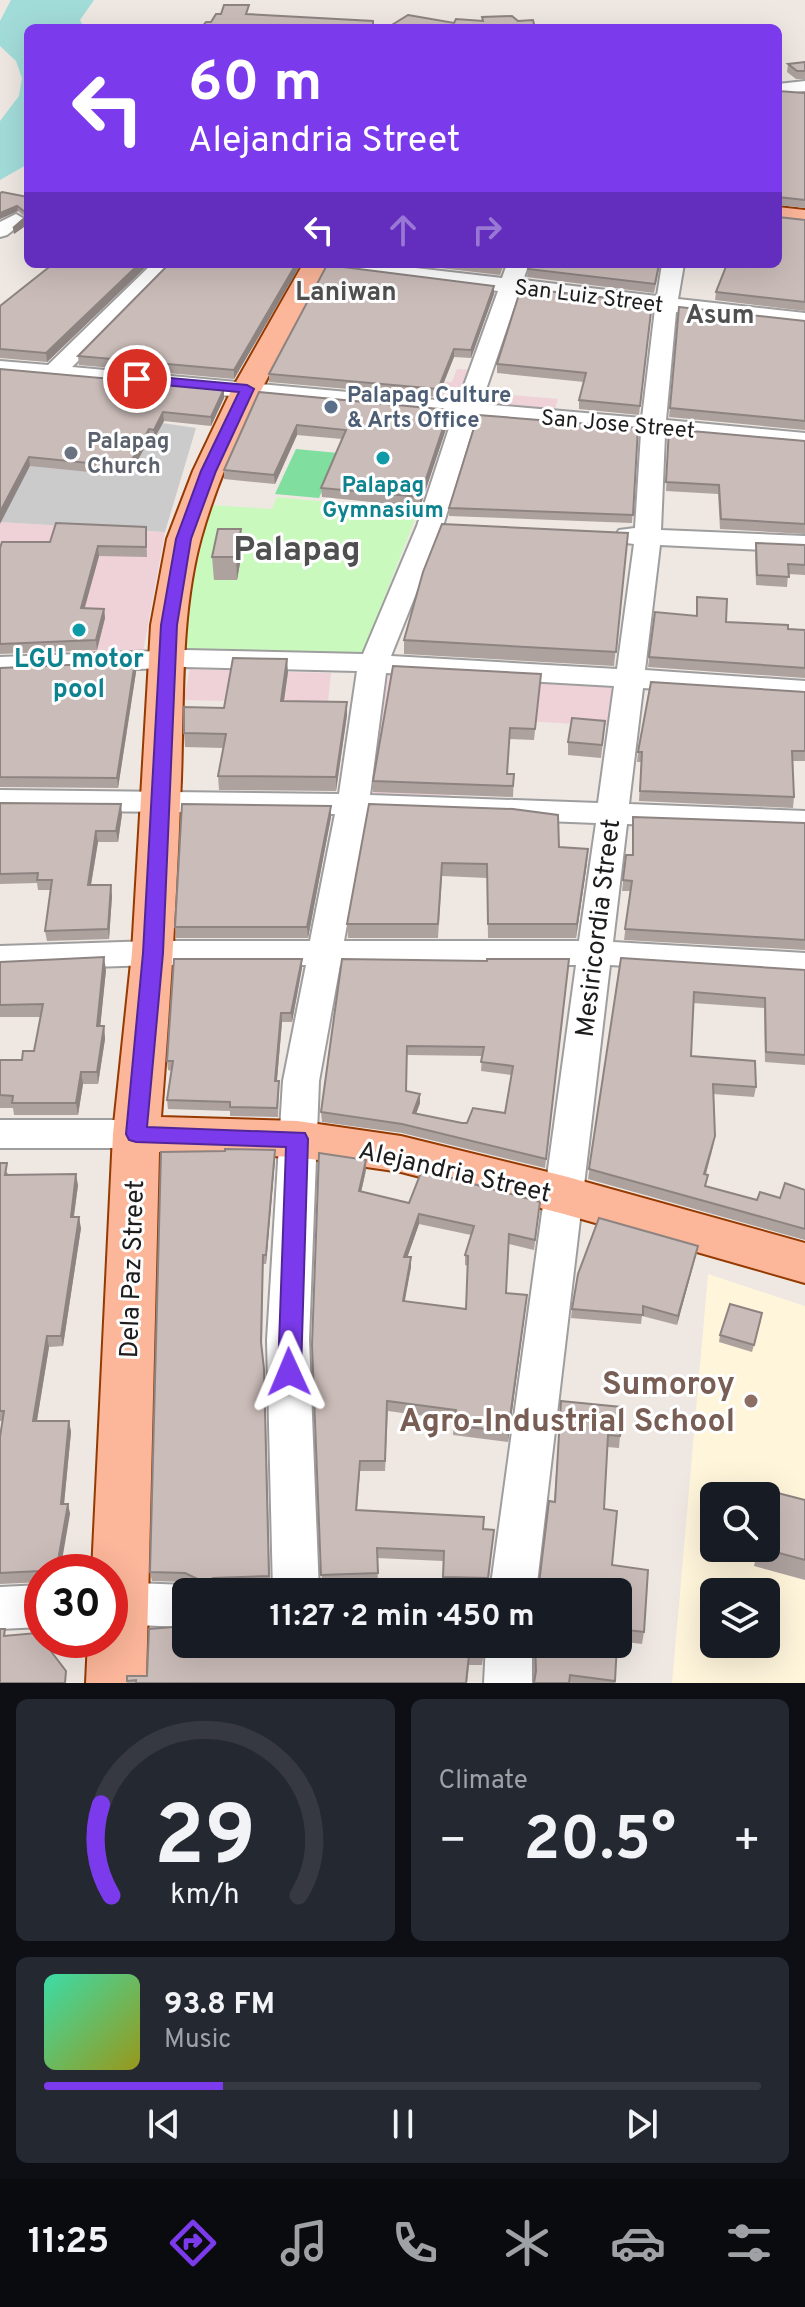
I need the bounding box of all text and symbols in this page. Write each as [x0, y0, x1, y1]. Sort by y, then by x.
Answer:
text: 60 m [188, 50, 322, 120]
icon: left [56, 56, 160, 160]
text: Alejandria Street [188, 119, 460, 165]
icon: left [297, 208, 341, 252]
icon: ahead [381, 208, 425, 252]
icon: right [465, 208, 509, 252]
street label: San Luiz Street [513, 275, 665, 320]
district label: Laniwan [295, 277, 397, 310]
district label: Asum [685, 300, 755, 333]
pin [103, 345, 171, 413]
icon: arrive [115, 357, 159, 401]
place label: Palapag Culture & Arts Office [347, 383, 511, 435]
marker: Palapag Culture & Arts Office [322, 398, 340, 416]
street label: San Jose Street [540, 405, 696, 446]
place label: Palapag Church [87, 429, 169, 481]
marker: Palapag Church [62, 444, 80, 462]
marker: Palapag Gymnasium [374, 449, 392, 467]
place label: Palapag Gymnasium [322, 473, 444, 525]
district label: Palapag [233, 530, 361, 573]
marker: LGU motor pool [70, 621, 88, 639]
place label: LGU motor pool [14, 644, 144, 707]
street label: Mesiricordia Street [570, 817, 629, 1039]
street label: Alejandria Street [355, 1135, 554, 1212]
street label: Dela Paz Street [114, 1179, 153, 1359]
position arrow [247, 1330, 331, 1414]
place label: Sumoroy Agro-Industrial School [399, 1366, 735, 1443]
marker: Sumoroy Agro-Industrial School [742, 1392, 760, 1410]
map controls [700, 1482, 780, 1658]
button: search [700, 1482, 780, 1562]
speed limit sign: 30 [24, 1554, 128, 1658]
button: layers [700, 1578, 780, 1658]
text: 11:27 · 2 min · 450 m [270, 1599, 534, 1636]
text: Climate [439, 1765, 528, 1798]
text: 29 [154, 1789, 256, 1894]
text: 20.5° [524, 1805, 676, 1881]
text: − [439, 1815, 467, 1871]
text: + [733, 1815, 761, 1871]
text: km/h [171, 1878, 240, 1914]
text: 93.8 FM [164, 1987, 275, 2024]
text: Music [164, 2024, 231, 2057]
icon: previous [142, 2102, 186, 2146]
icon: pause [381, 2102, 425, 2146]
icon: next [620, 2102, 664, 2146]
icon: directions [165, 2215, 221, 2271]
icon: music [276, 2215, 332, 2271]
icon: phone [387, 2215, 443, 2271]
icon: climate [499, 2215, 555, 2271]
icon: car [610, 2215, 666, 2271]
icon: filters [721, 2215, 777, 2271]
text: 11:25 [28, 2220, 109, 2266]

